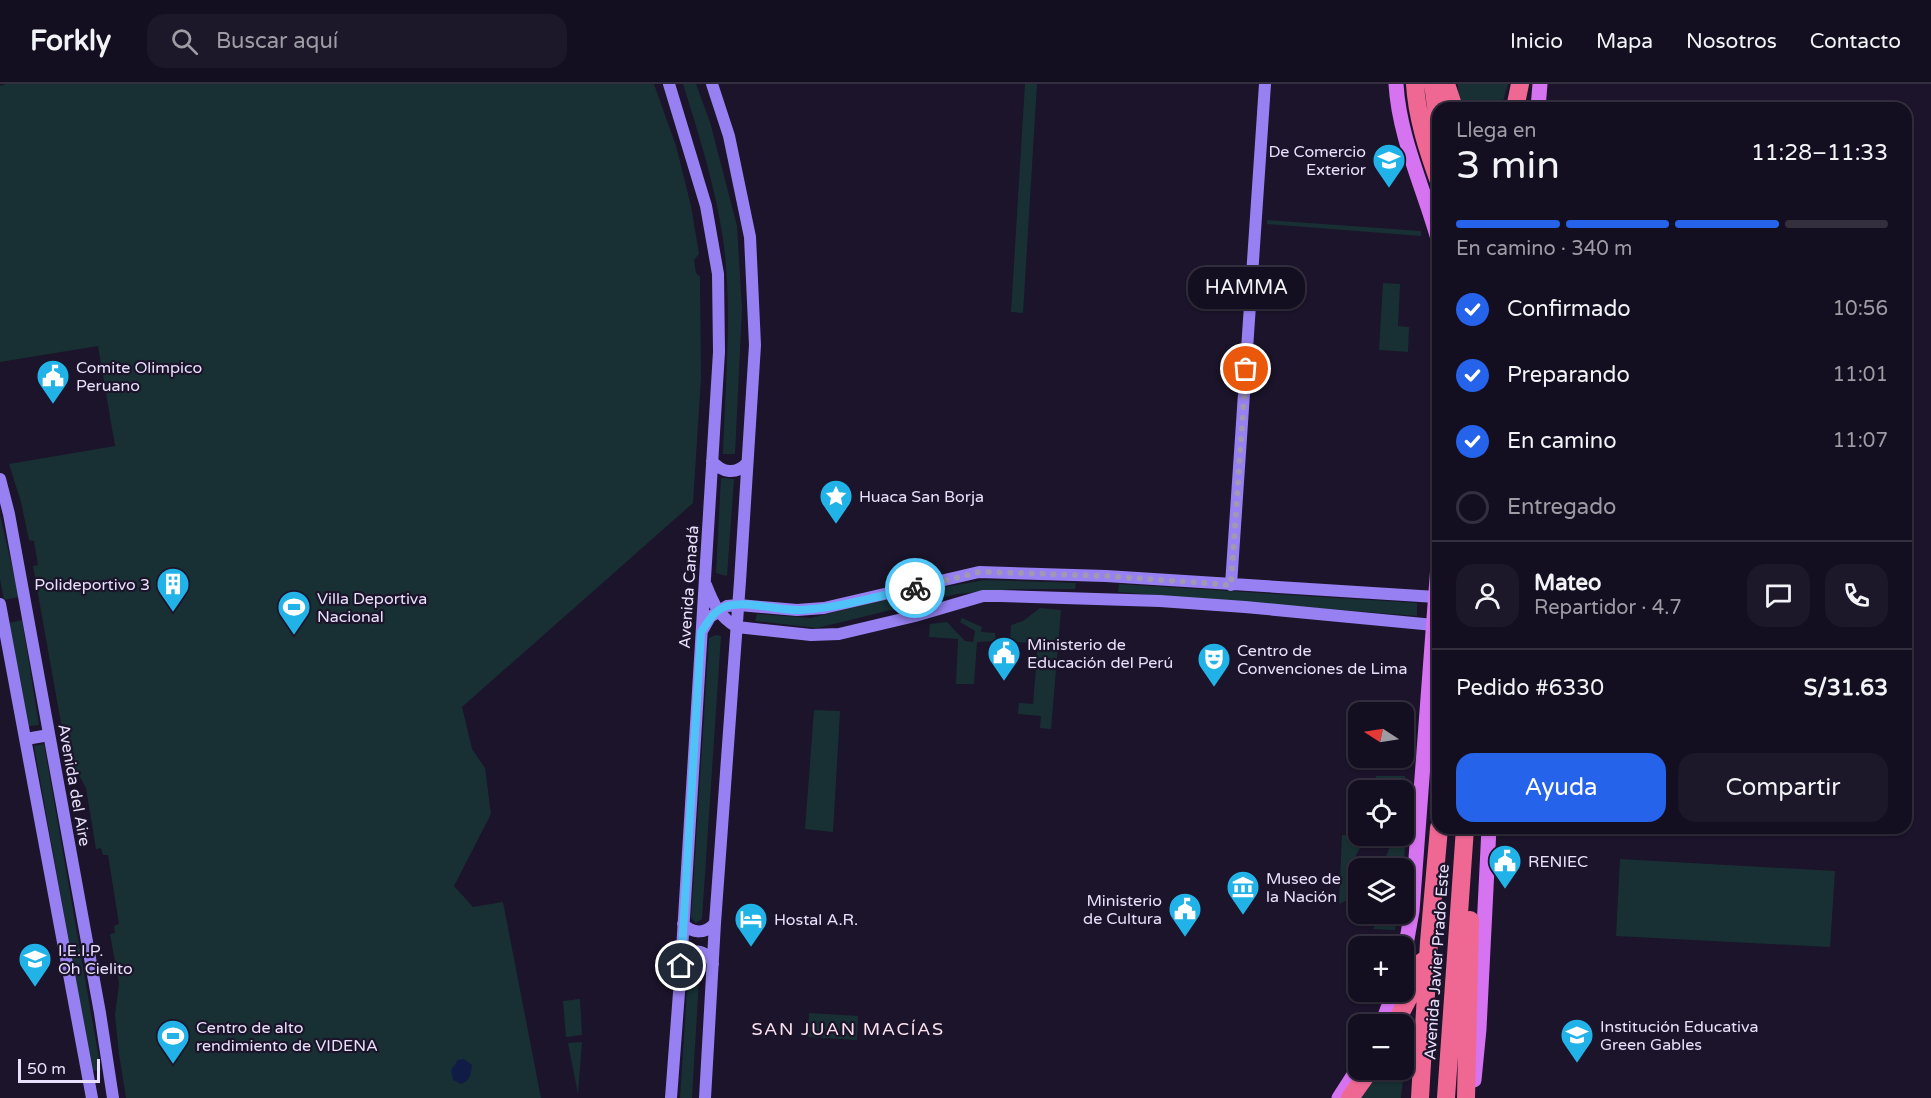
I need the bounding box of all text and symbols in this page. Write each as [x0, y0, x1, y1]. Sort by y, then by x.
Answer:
search box [147, 14, 567, 68]
text: Forkly [30, 24, 111, 58]
icon: search [168, 25, 201, 58]
text: Buscar aquí [216, 28, 338, 54]
text: Inicio [1510, 29, 1563, 54]
text: Mapa [1596, 29, 1653, 54]
text: Nosotros [1686, 29, 1777, 54]
text: Contacto [1810, 29, 1901, 54]
text: Llega en [1456, 119, 1536, 143]
text: 11:28–11:33 [1751, 140, 1888, 166]
place label: De Comercio Exterior [1269, 142, 1367, 180]
school or university icon: De Comercio Exterior [1371, 142, 1407, 189]
text: 3 min [1456, 142, 1560, 189]
text: En camino · 340 m [1456, 237, 1632, 261]
callout: HAMMA [1188, 267, 1304, 309]
text: HAMMA [1205, 276, 1288, 300]
icon: check [1456, 293, 1489, 326]
text: Confirmado [1507, 296, 1631, 322]
text: 10:56 [1833, 297, 1888, 321]
pin [1220, 343, 1271, 394]
icon: bag [1229, 352, 1262, 385]
public building icon: Comite Olimpico Peruano [35, 358, 71, 405]
place label: Comite Olimpico Peruano [76, 358, 202, 396]
icon: check [1456, 359, 1489, 392]
text: Preparando [1507, 362, 1630, 388]
text: 11:01 [1833, 363, 1888, 387]
icon: check [1456, 425, 1489, 458]
text: En camino [1507, 428, 1617, 454]
text: 11:07 [1833, 429, 1888, 453]
place icon: Huaca San Borja [818, 478, 854, 525]
place label: Huaca San Borja [859, 487, 984, 507]
text: Entregado [1507, 494, 1616, 520]
street label: Avenida Canadá [675, 525, 703, 649]
courier [885, 558, 945, 618]
button: person [1456, 564, 1519, 627]
button: chat [1747, 564, 1810, 627]
button: phone [1825, 564, 1888, 627]
building icon: Polideportivo 3 [155, 566, 191, 613]
text: Mateo [1534, 570, 1601, 596]
icon: bike [899, 572, 932, 605]
place label: Polideportivo 3 [34, 575, 150, 595]
sports icon: Villa Deportiva Nacional [276, 589, 312, 636]
place label: Villa Deportiva Nacional [317, 589, 427, 627]
text: Repartidor · 4.7 [1534, 596, 1682, 620]
public building icon: Ministerio de Educación del Perú [986, 635, 1022, 682]
place label: Ministerio de Educación del Perú [1027, 635, 1173, 673]
theatre icon: Centro de Convenciones de Lima [1196, 641, 1232, 688]
place label: Centro de Convenciones de Lima [1237, 641, 1407, 679]
text: Pedido #6330 [1456, 675, 1604, 701]
text: S/31.63 [1804, 675, 1888, 701]
north arrow [1348, 702, 1414, 768]
map controls [1348, 702, 1414, 1080]
street label: Avenida del Aire [53, 722, 95, 848]
button: Ayuda [1456, 753, 1666, 822]
button: Compartir [1678, 753, 1888, 822]
button: locate [1348, 780, 1414, 846]
public building icon: RENIEC [1487, 843, 1523, 890]
place label: RENIEC [1528, 852, 1588, 872]
button: layers [1348, 858, 1414, 924]
street label: Avenida Javier Prado Este [1420, 863, 1454, 1061]
museum icon: Museo de la Nación [1225, 869, 1261, 916]
place label: Museo de la Nación [1266, 869, 1341, 907]
place label: Ministerio de Cultura [1083, 891, 1162, 929]
public building icon: Ministerio de Cultura [1167, 891, 1203, 938]
hotel icon: Hostal A.R. [733, 901, 769, 948]
place label: Hostal A.R. [774, 910, 858, 930]
button: + [1348, 936, 1414, 1002]
pin [655, 940, 706, 991]
school or university icon: I.E.I.P. Oh Cielito [17, 941, 53, 988]
place label: I.E.I.P. Oh Cielito [58, 941, 133, 979]
icon: home [664, 949, 697, 982]
button: − [1348, 1014, 1414, 1080]
school or university icon: Institución Educativa Green Gables [1559, 1017, 1595, 1064]
place label: Institución Educativa Green Gables [1600, 1017, 1758, 1055]
sports icon: Centro de alto rendimiento de VIDENA [155, 1018, 191, 1065]
place label: Centro de alto rendimiento de VIDENA [196, 1018, 378, 1056]
district label: SAN JUAN MACÍAS [751, 1018, 945, 1040]
scale bar [18, 1056, 100, 1084]
text: 50 m [27, 1059, 66, 1079]

